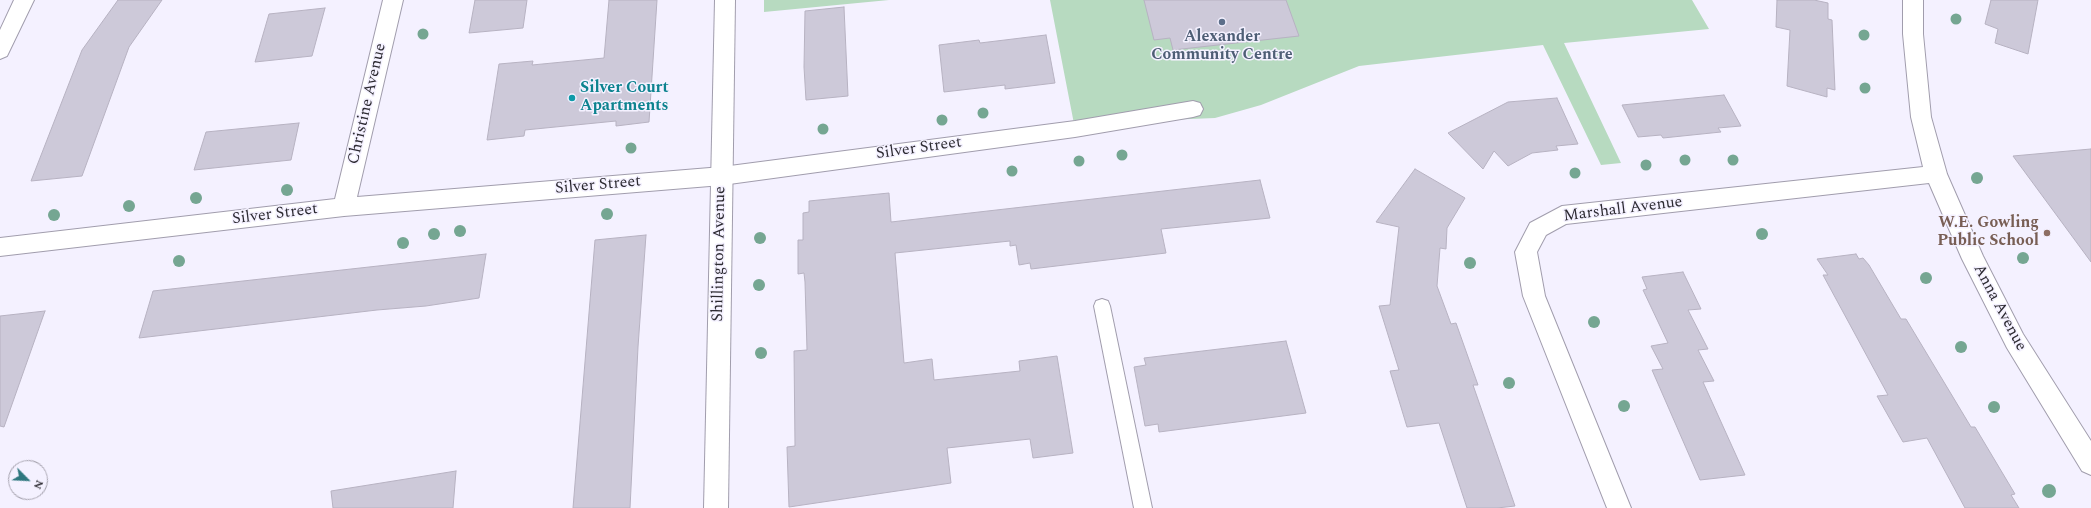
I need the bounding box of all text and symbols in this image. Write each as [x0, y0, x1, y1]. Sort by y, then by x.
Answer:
marker: Alexander Community Centre [1217, 17, 1227, 27]
place label: Alexander Community Centre [1151, 28, 1293, 66]
street label: Christine Avenue [345, 42, 391, 166]
place label: Silver Court Apartments [580, 79, 669, 117]
marker: Silver Court Apartments [567, 93, 577, 103]
street label: Silver Street [875, 134, 963, 164]
street label: Silver Street [554, 173, 642, 199]
street label: Shillington Avenue [709, 186, 731, 322]
street label: Marshall Avenue [1562, 193, 1684, 227]
street label: Silver Street [231, 200, 319, 230]
place label: W.E. Gowling Public School [1937, 214, 2039, 252]
marker: W.E. Gowling Public School [2042, 228, 2052, 238]
street label: Anna Avenue [1968, 261, 2030, 355]
north arrow [8, 460, 48, 500]
text: N [29, 477, 48, 492]

